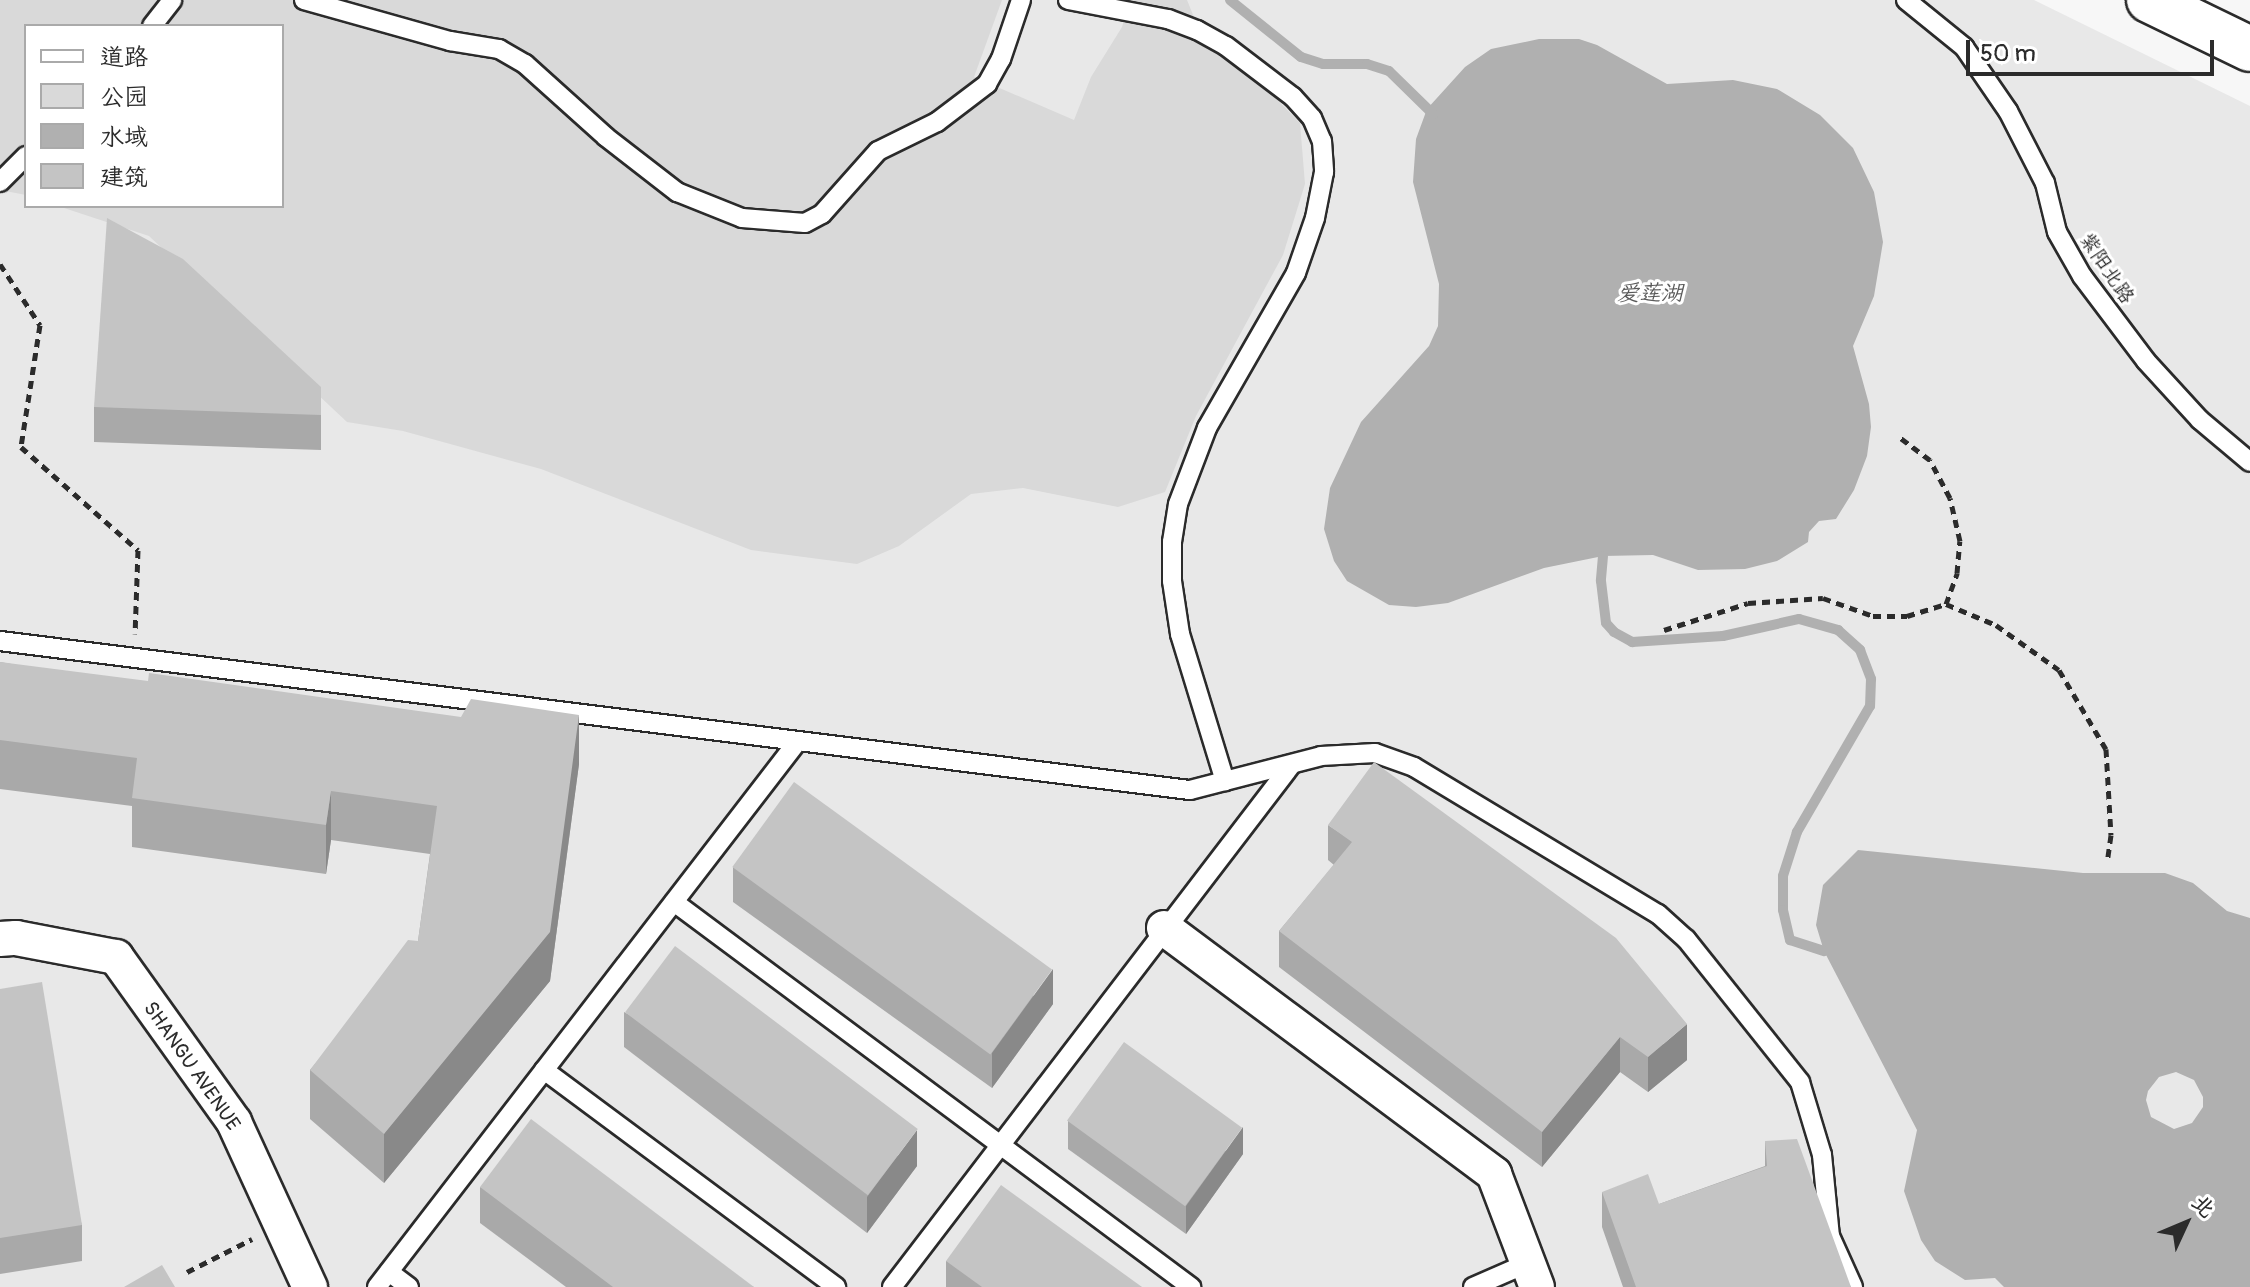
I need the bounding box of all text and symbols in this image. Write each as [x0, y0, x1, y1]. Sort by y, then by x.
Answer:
legend [24, 24, 284, 208]
scale bar [1970, 24, 2218, 74]
text: 50 m [1980, 39, 2036, 68]
text: 道路 [100, 43, 148, 72]
text: 公园 [100, 83, 148, 112]
text: 水域 [100, 123, 148, 152]
text: 建筑 [100, 163, 148, 192]
street label: 紫阳北路 [2075, 228, 2139, 308]
water label: 爱莲湖 [1617, 281, 1683, 307]
street label: SHANGU AVENUE [139, 997, 245, 1135]
north arrow [2146, 1183, 2226, 1263]
text: 北 [2186, 1189, 2221, 1224]

